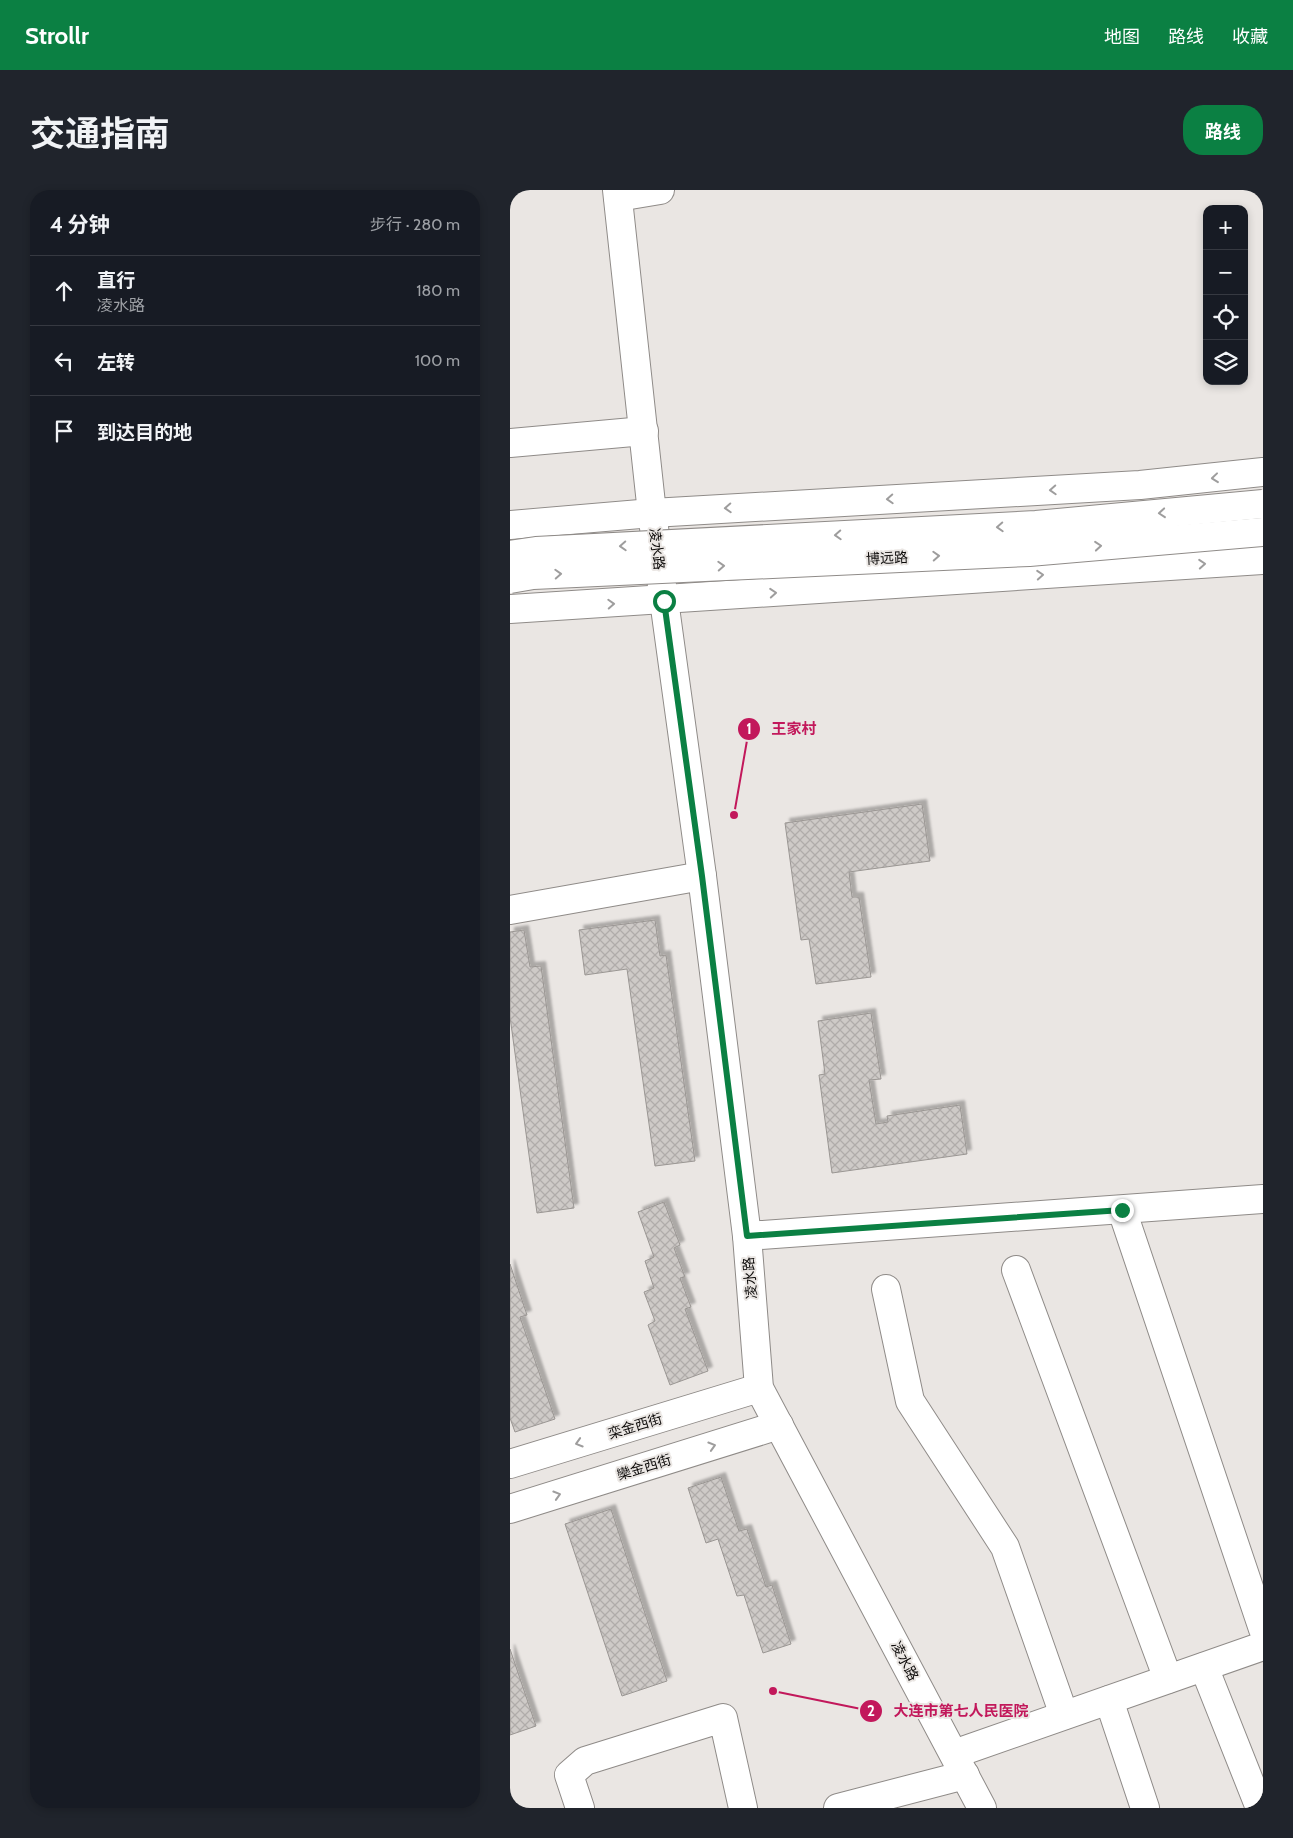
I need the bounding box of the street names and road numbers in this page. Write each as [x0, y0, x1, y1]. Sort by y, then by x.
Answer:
street label: 凌水路 [646, 527, 668, 571]
street label: 博远路 [866, 548, 908, 568]
street label: 凌水路 [739, 1256, 761, 1300]
street label: 栾金西街 [606, 1409, 664, 1443]
street label: 欒金西街 [615, 1450, 673, 1484]
street label: 凌水路 [887, 1638, 923, 1684]

